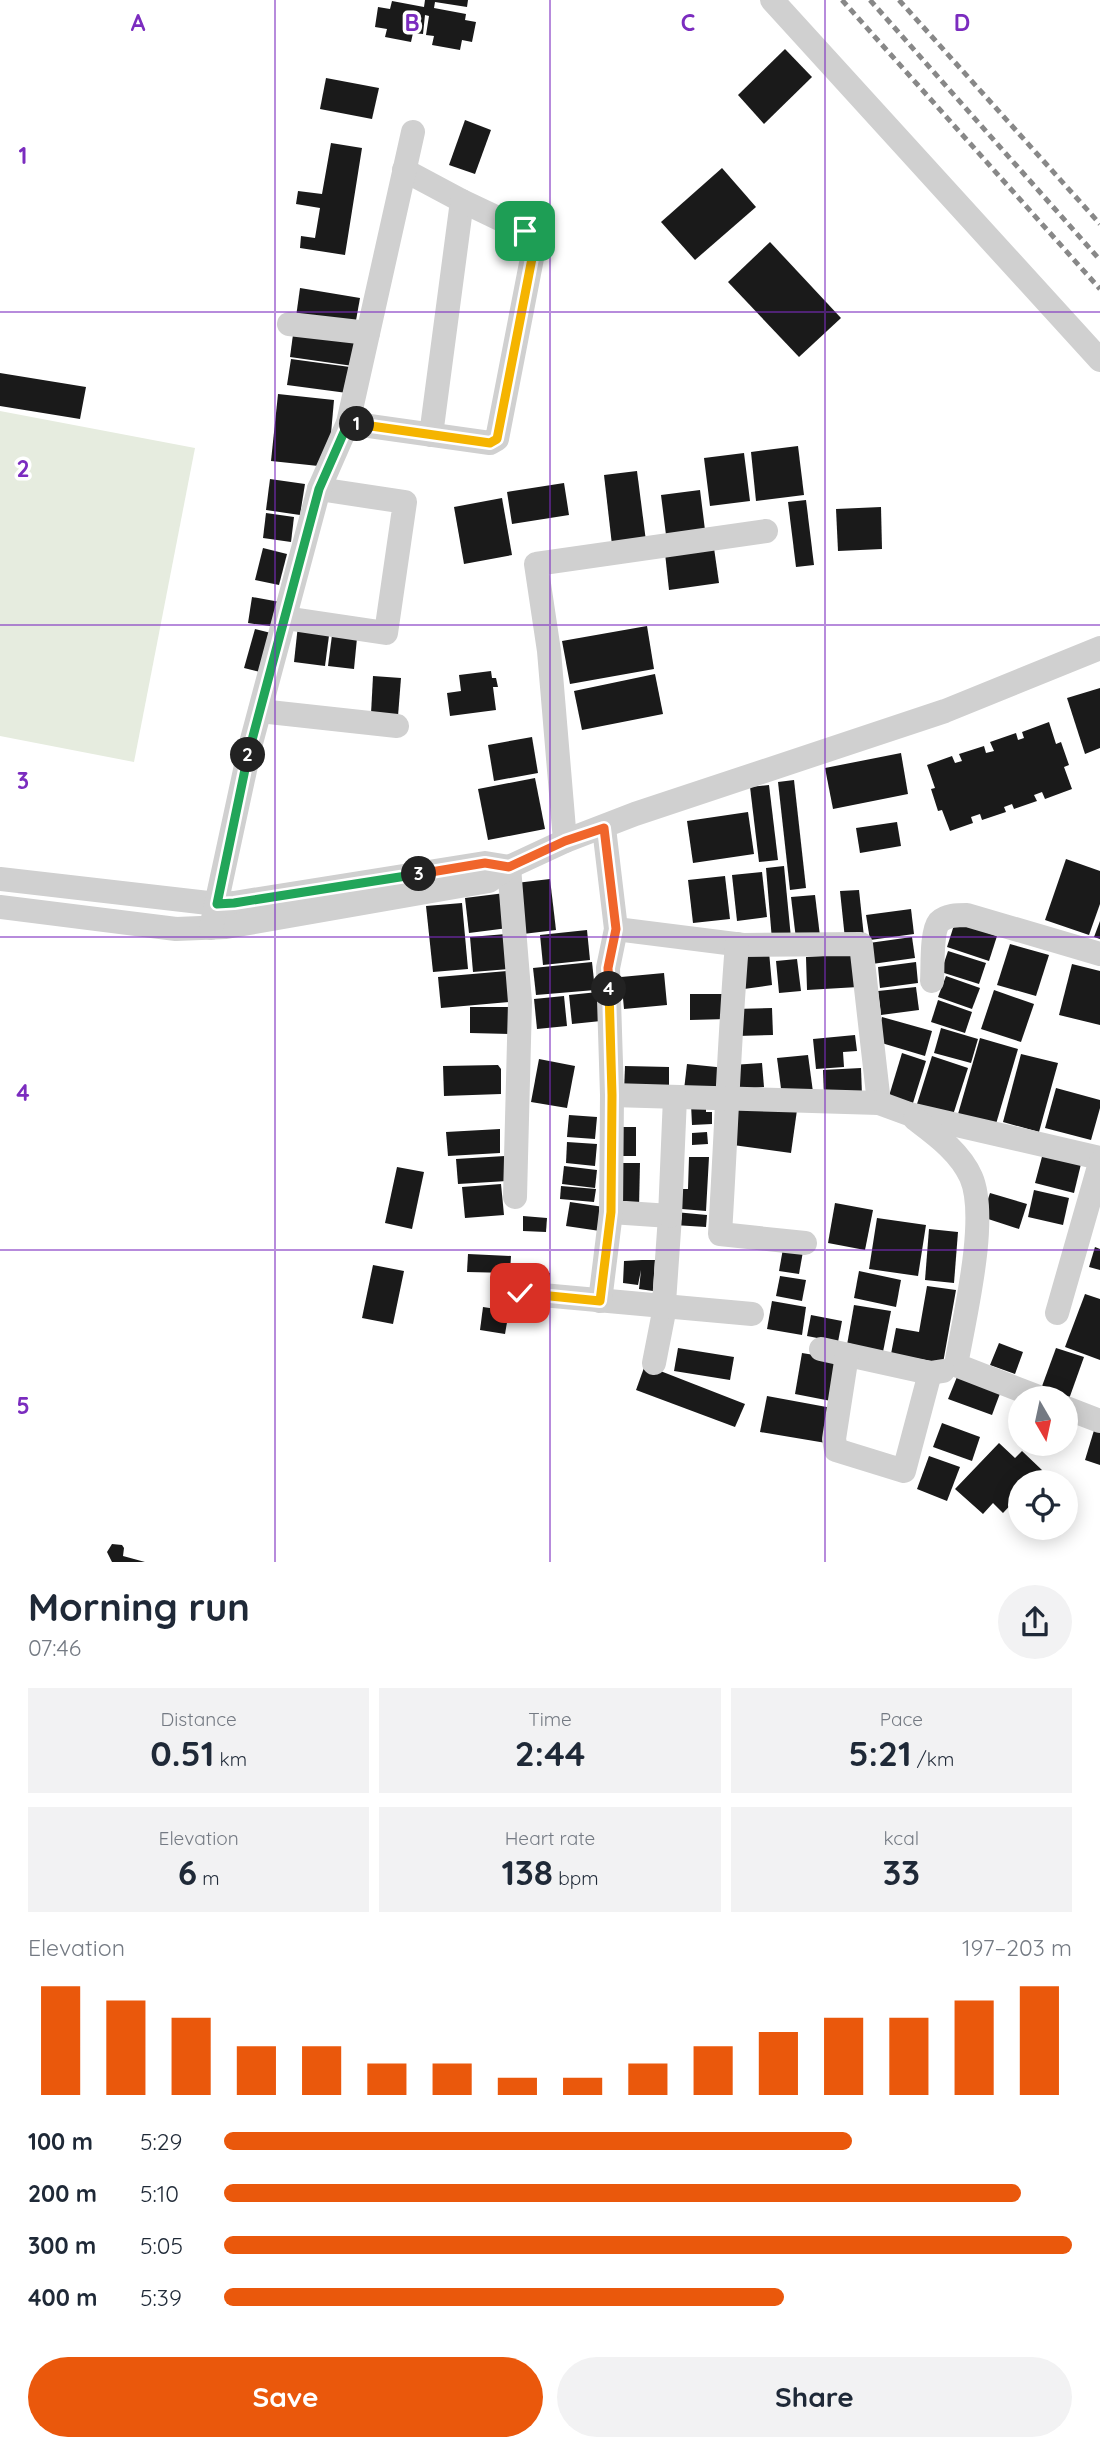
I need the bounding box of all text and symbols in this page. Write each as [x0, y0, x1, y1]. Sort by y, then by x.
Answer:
text: A [131, 8, 146, 37]
text: B [404, 8, 420, 37]
text: C [681, 8, 695, 37]
text: D [954, 8, 970, 37]
text: 1 [19, 141, 27, 170]
pin [495, 201, 555, 261]
icon: arrive [506, 212, 544, 250]
pin: 1 [340, 406, 374, 442]
text: 1 [353, 411, 360, 435]
text: 2 [16, 454, 30, 483]
pin: 2 [230, 738, 266, 772]
text: 2 [242, 742, 253, 766]
text: 3 [17, 766, 29, 795]
pin: 3 [402, 856, 436, 892]
text: 3 [413, 861, 424, 885]
pin: 4 [592, 972, 626, 1006]
text: 4 [603, 976, 614, 1000]
text: 4 [16, 1078, 30, 1107]
pin [490, 1263, 550, 1323]
icon: check [501, 1274, 539, 1312]
north arrow [1008, 1386, 1078, 1456]
map controls [1008, 1386, 1078, 1540]
text: 5 [16, 1391, 30, 1420]
button: locate [1008, 1470, 1078, 1540]
text: Morning run [28, 1583, 250, 1631]
button: share [998, 1585, 1072, 1659]
text: 07:46 [28, 1633, 81, 1662]
text: Distance [161, 1707, 237, 1731]
text: Time [528, 1707, 572, 1731]
text: Pace [880, 1707, 923, 1731]
text: 0.51 [150, 1731, 214, 1775]
text: 2:44 [515, 1731, 585, 1775]
text: 5:21 [848, 1731, 912, 1775]
text: km [214, 1747, 247, 1771]
text: /km [912, 1747, 954, 1771]
text: Elevation [159, 1826, 239, 1850]
text: Heart rate [505, 1826, 595, 1850]
text: kcal [884, 1826, 919, 1850]
text: 6 [178, 1850, 197, 1894]
text: 138 [501, 1850, 553, 1894]
text: 33 [883, 1850, 920, 1894]
text: m [197, 1866, 220, 1890]
text: bpm [553, 1866, 599, 1890]
text: Elevation [28, 1933, 125, 1962]
text: 197–203 m [962, 1933, 1072, 1962]
text: 100 m [28, 2127, 93, 2156]
text: 5:29 [140, 2127, 182, 2156]
text: 200 m [28, 2179, 97, 2208]
text: 5:10 [140, 2179, 179, 2208]
text: 300 m [28, 2231, 96, 2260]
text: 5:05 [140, 2231, 183, 2260]
text: 400 m [28, 2283, 97, 2312]
text: 5:39 [140, 2283, 182, 2312]
button: Save [28, 2357, 543, 2437]
button: Share [557, 2357, 1072, 2437]

